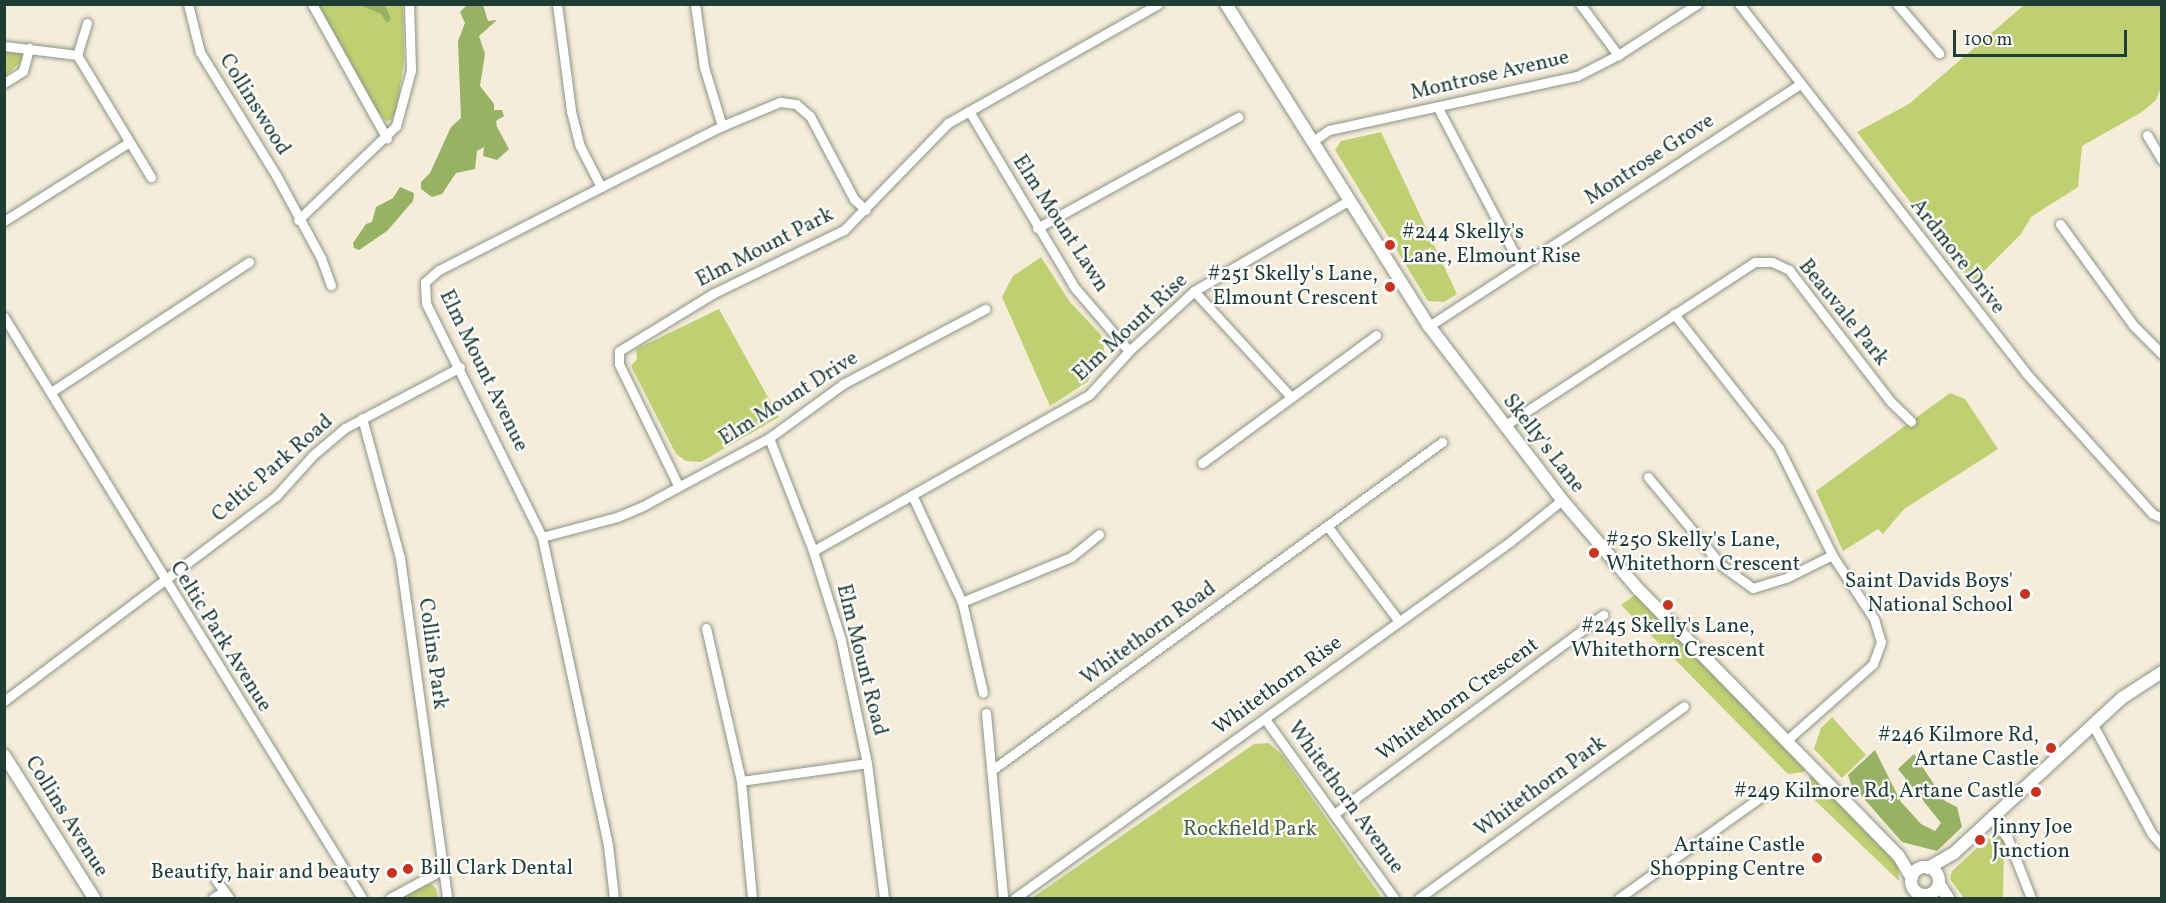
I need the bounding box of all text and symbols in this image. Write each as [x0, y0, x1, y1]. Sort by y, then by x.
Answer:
scale bar [1956, 18, 2130, 56]
text: 100 m [1964, 28, 2013, 53]
street label: Montrose Avenue [1408, 46, 1572, 106]
street label: Collinswood [213, 50, 295, 160]
street label: Montrose Grove [1581, 109, 1719, 211]
street label: Elm Mount Lawn [1006, 151, 1114, 297]
street label: Ardmore Drive [1904, 194, 2010, 320]
street label: Elm Mount Park [692, 203, 838, 293]
place label: #244 Skelly's Lane, Elmount Rise [1402, 220, 1581, 270]
marker: #244 Skelly's Lane, Elmount Rise [1383, 238, 1397, 252]
street label: Beauvale Park [1792, 255, 1894, 371]
place label: #251 Skelly's Lane, Elmount Crescent [1208, 262, 1378, 312]
street label: Elm Mount Rise [1068, 268, 1194, 388]
marker: #251 Skelly's Lane, Elmount Crescent [1383, 280, 1397, 294]
street label: Elm Mount Avenue [433, 286, 533, 456]
street label: Elm Mount Drive [715, 346, 863, 452]
street label: Skelly's Lane [1497, 389, 1589, 499]
street label: Celtic Park Road [207, 410, 339, 528]
place label: #250 Skelly's Lane, Whitethorn Crescent [1606, 528, 1800, 578]
marker: #250 Skelly's Lane, Whitethorn Crescent [1587, 546, 1601, 560]
street label: Celtic Park Avenue [163, 557, 277, 717]
place label: Saint Davids Boys' National School [1845, 569, 2013, 619]
street label: Whitethorn Road [1077, 577, 1221, 691]
street label: Elm Mount Road [830, 582, 892, 738]
marker: Saint Davids Boys' National School [2018, 587, 2032, 601]
street label: Collins Park [412, 597, 452, 711]
marker: #245 Skelly's Lane, Whitethorn Crescent [1661, 598, 1675, 612]
place label: #245 Skelly's Lane, Whitethorn Crescent [1571, 614, 1765, 664]
street label: Whitethorn Rise [1209, 631, 1347, 741]
street label: Whitethorn Crescent [1372, 633, 1544, 767]
street label: Whitethorn Avenue [1281, 717, 1409, 879]
place label: #246 Kilmore Rd, Artane Castle [1878, 723, 2039, 773]
street label: Whitethorn Park [1470, 731, 1612, 843]
marker: #246 Kilmore Rd, Artane Castle [2044, 741, 2058, 755]
street label: Collins Avenue [19, 752, 113, 882]
place label: #249 Kilmore Rd, Artane Castle [1734, 779, 2024, 805]
marker: #249 Kilmore Rd, Artane Castle [2029, 785, 2043, 799]
place label: Jinny Joe Junction [1992, 815, 2073, 865]
park label: Rockfield Park [1183, 817, 1317, 843]
place label: Artaine Castle Shopping Centre [1650, 833, 1805, 883]
marker: Jinny Joe Junction [1973, 833, 1987, 847]
marker: Artaine Castle Shopping Centre [1810, 851, 1824, 865]
place label: Bill Clark Dental [420, 856, 573, 882]
place label: Beautify, hair and beauty [151, 860, 380, 886]
marker: Bill Clark Dental [401, 862, 415, 876]
marker: Beautify, hair and beauty [385, 866, 399, 880]

